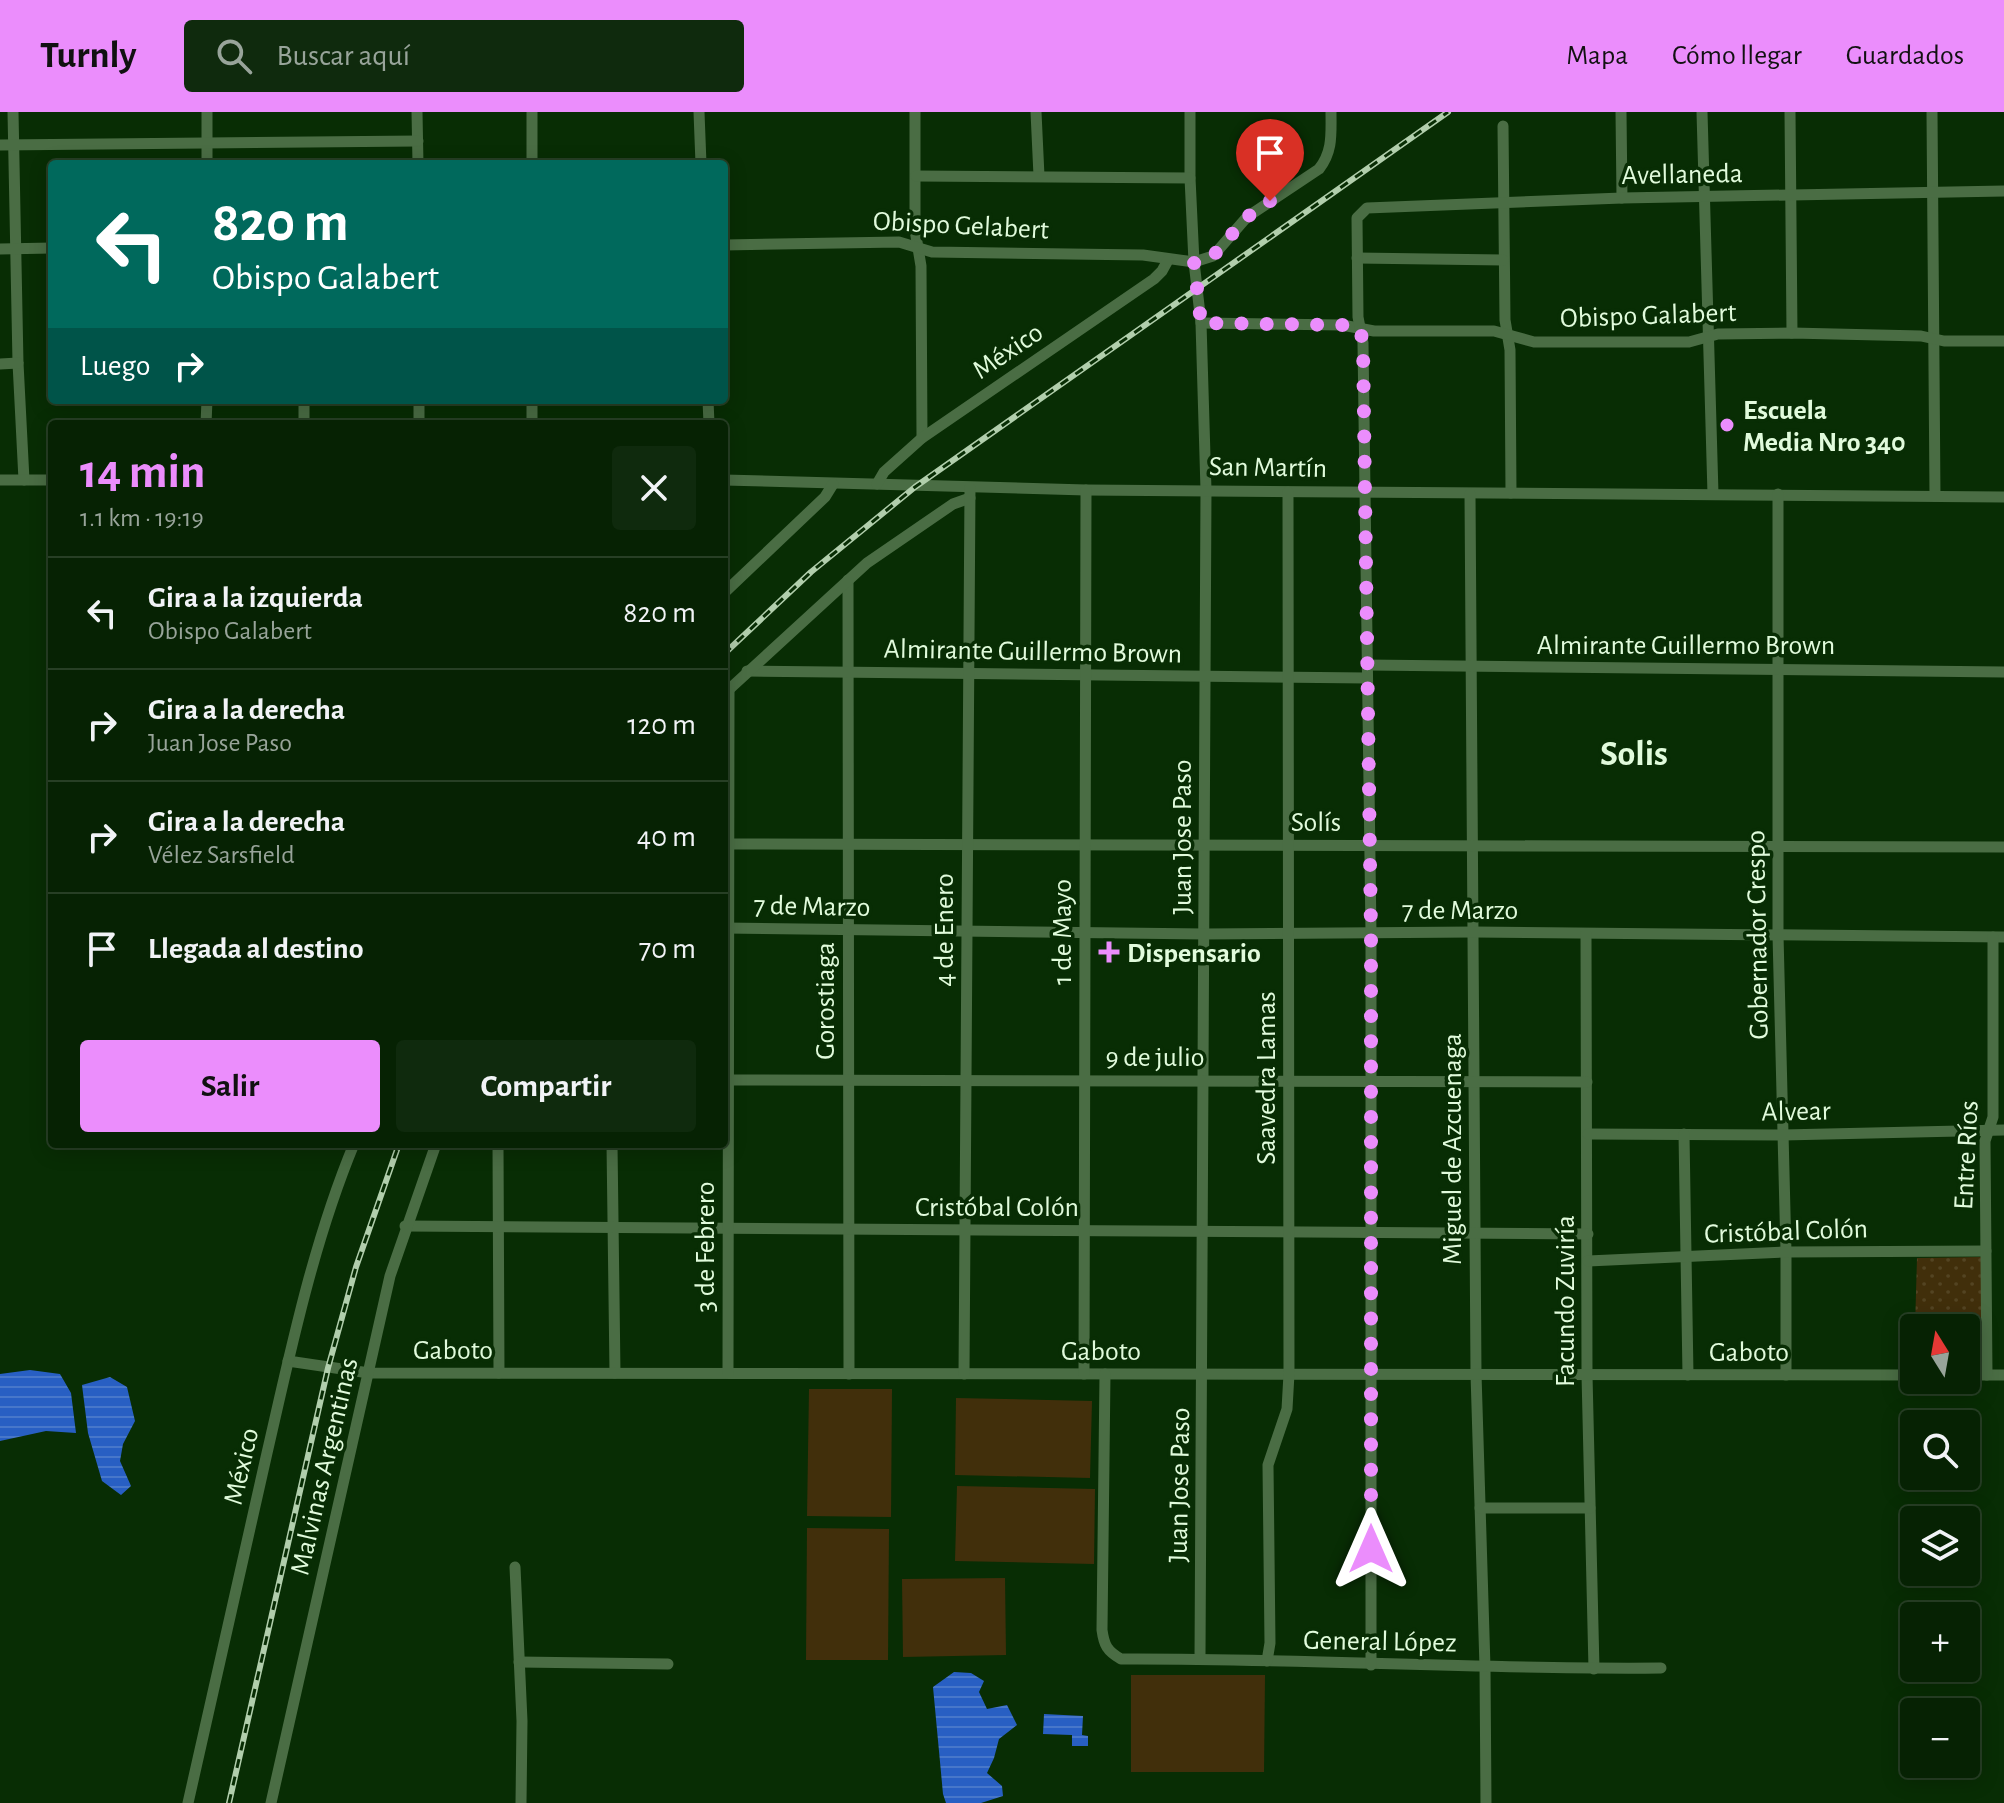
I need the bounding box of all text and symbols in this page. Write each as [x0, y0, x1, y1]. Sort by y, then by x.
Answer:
search box [184, 20, 744, 92]
icon: search [212, 34, 256, 78]
text: Turnly [40, 37, 136, 75]
text: Buscar aquí [276, 41, 410, 71]
text: Mapa [1566, 42, 1628, 70]
text: Cómo llegar [1672, 42, 1802, 70]
text: Guardados [1846, 42, 1964, 70]
pin [1236, 119, 1304, 201]
icon: arrive [1248, 131, 1292, 175]
street label: Avellaneda [1621, 160, 1743, 190]
icon: left [80, 192, 184, 296]
text: 820 m [212, 195, 349, 251]
street label: Obispo Gelabert [872, 207, 1050, 245]
text: Obispo Galabert [212, 260, 439, 296]
street label: Obispo Galabert [1559, 299, 1737, 333]
street label: México [968, 318, 1048, 385]
icon: right [167, 344, 211, 388]
text: Luego [80, 351, 151, 381]
place label: Escuela Media Nro 340 [1743, 397, 1906, 457]
marker: Escuela Media Nro 340 [1718, 416, 1736, 434]
button: close [612, 446, 696, 530]
text: 14 min [80, 449, 205, 497]
street label: San Martín [1209, 453, 1327, 483]
text: 1.1 km · 19:19 [80, 505, 204, 531]
text: Gira a la izquierda [148, 583, 363, 613]
icon: left [80, 591, 124, 635]
text: 820 m [623, 598, 696, 628]
text: Obispo Galabert [148, 618, 312, 644]
street label: Almirante Guillermo Brown [1537, 632, 1835, 660]
street label: Almirante Guillermo Brown [883, 635, 1182, 669]
text: Gira a la derecha [148, 695, 345, 725]
icon: right [80, 703, 124, 747]
text: 120 m [627, 710, 696, 740]
text: Juan Jose Paso [148, 730, 292, 756]
district label: Solis [1600, 736, 1668, 772]
street label: Juan Jose Paso [1169, 759, 1197, 915]
text: Gira a la derecha [148, 807, 345, 837]
street label: Solís [1291, 809, 1341, 837]
icon: right [80, 815, 124, 859]
text: 40 m [637, 822, 696, 852]
street label: Gobernador Crespo [1742, 830, 1774, 1040]
text: Vélez Sarsfield [148, 842, 295, 868]
street label: 4 de Enero [931, 873, 959, 987]
street label: 1 de Mayo [1049, 879, 1077, 985]
street label: 7 de Marzo [753, 892, 871, 922]
street label: 7 de Marzo [1402, 897, 1518, 925]
icon: arrive [80, 927, 124, 971]
text: Llegada al destino [148, 934, 364, 964]
text: 70 m [639, 934, 696, 964]
place label: Dispensario [1127, 940, 1261, 968]
marker: Dispensario [1098, 941, 1120, 963]
street label: Gorostiaga [812, 942, 840, 1060]
street label: Saavedra Lamas [1253, 991, 1281, 1165]
street label: Miguel de Azcuenaga [1439, 1033, 1467, 1265]
button: Salir [80, 1040, 380, 1132]
button: Compartir [396, 1040, 696, 1132]
street label: 9 de julio [1106, 1044, 1204, 1072]
street label: Alvear [1761, 1097, 1831, 1127]
street label: Entre Ríos [1950, 1100, 1984, 1211]
street label: 3 de Febrero [692, 1181, 720, 1313]
street label: Cristóbal Colón [915, 1194, 1079, 1222]
street label: Facundo Zuviría [1552, 1215, 1580, 1387]
street label: Cristóbal Colón [1704, 1215, 1868, 1249]
north arrow [1900, 1314, 1980, 1394]
map controls [1900, 1314, 1980, 1778]
street label: Gaboto [413, 1337, 493, 1365]
street label: Gaboto [1061, 1338, 1141, 1366]
street label: Gaboto [1709, 1339, 1789, 1367]
street label: Malvinas Argentinas [286, 1355, 364, 1578]
street label: Juan Jose Paso [1165, 1407, 1195, 1563]
button: search [1900, 1410, 1980, 1490]
street label: México [220, 1425, 264, 1508]
button: layers [1900, 1506, 1980, 1586]
position arrow [1329, 1507, 1413, 1591]
button: + [1900, 1602, 1980, 1682]
street label: General López [1303, 1627, 1457, 1657]
button: − [1900, 1698, 1980, 1778]

